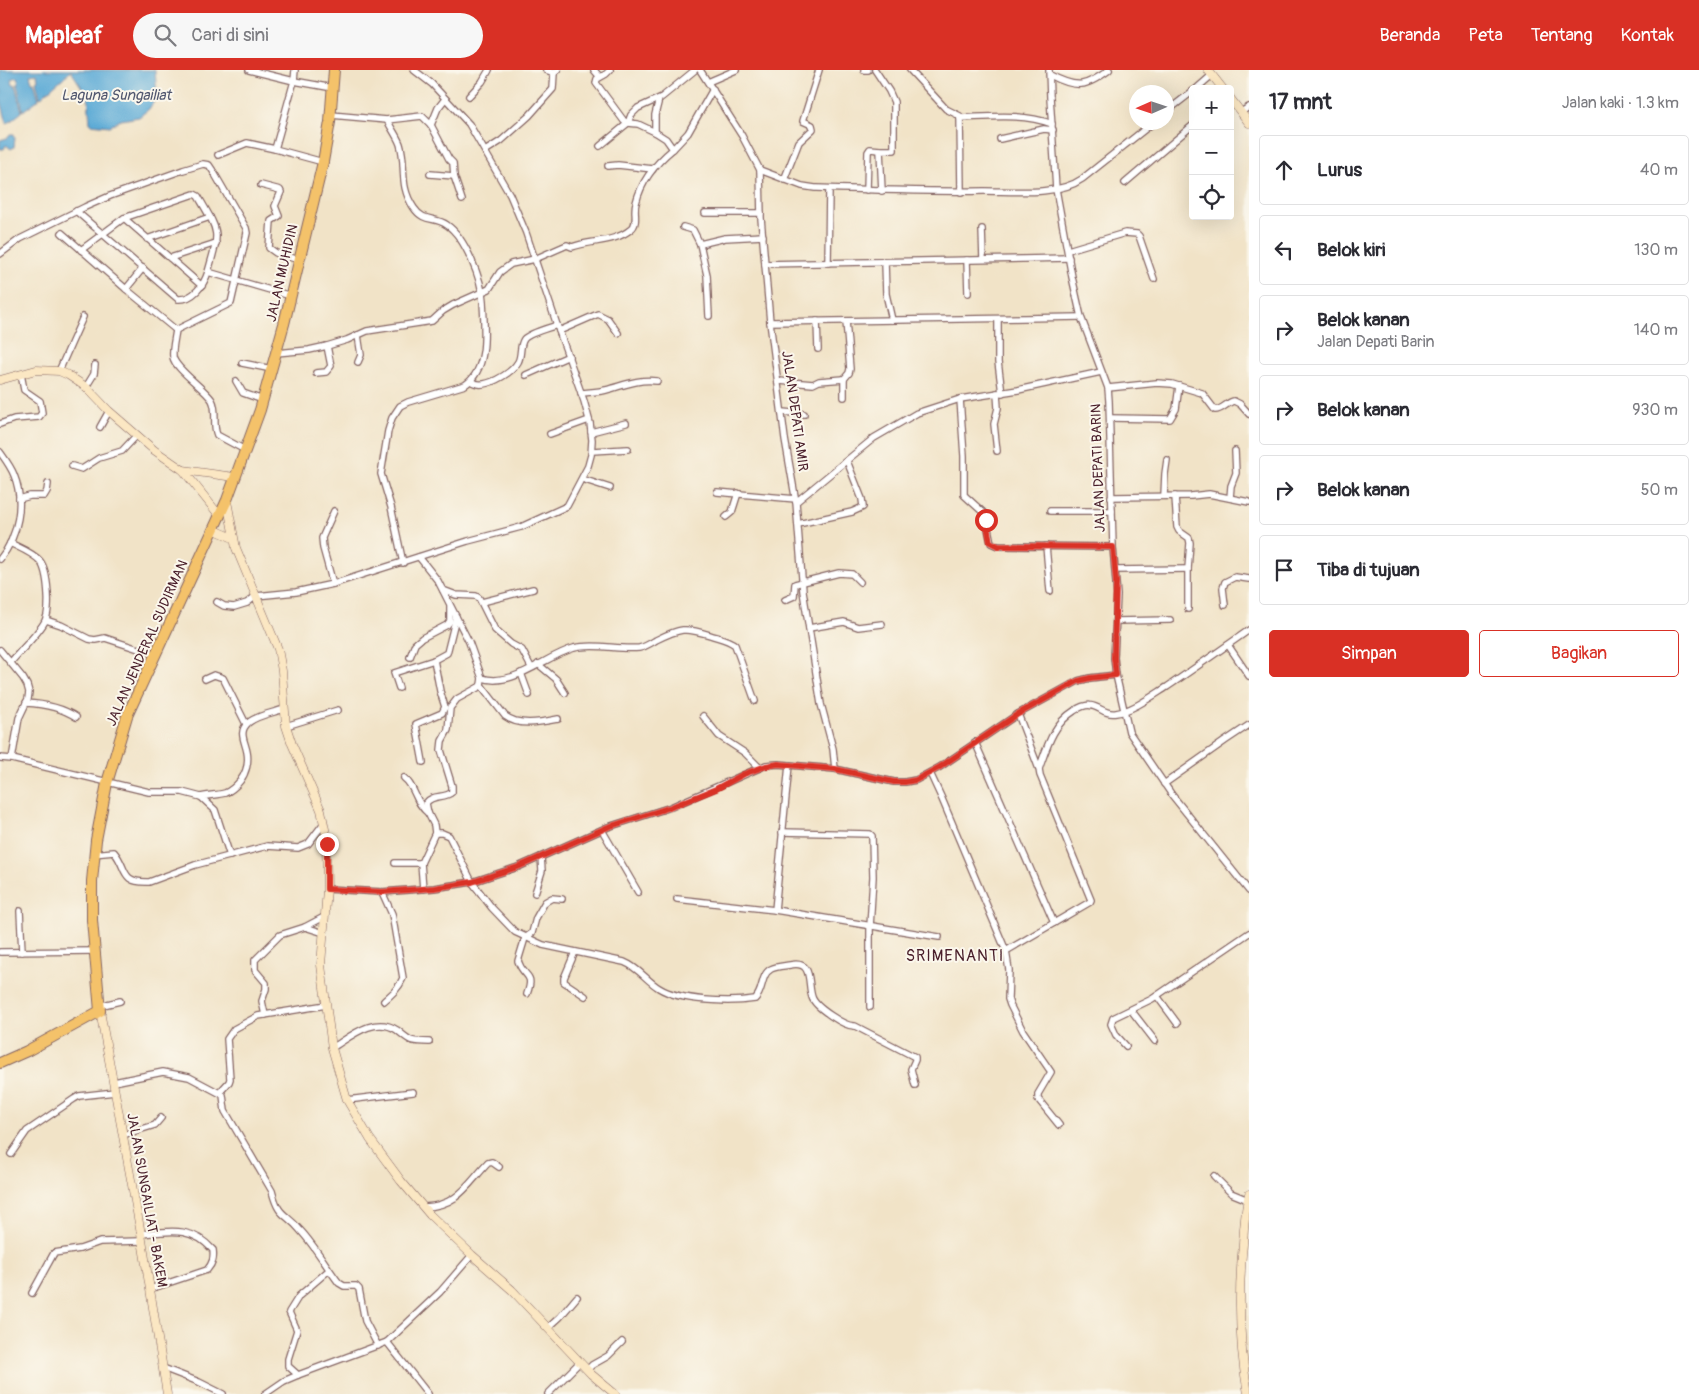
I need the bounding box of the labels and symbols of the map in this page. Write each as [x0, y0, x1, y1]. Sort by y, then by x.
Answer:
north arrow [1129, 85, 1174, 130]
water label: Laguna Sungailiat [61, 86, 173, 105]
street label: JALAN MUHIDIN [263, 223, 301, 323]
street label: JALAN DEPATI AMIR [778, 350, 812, 472]
street label: JALAN DEPATI BARIN [1087, 403, 1109, 533]
route start [975, 509, 998, 532]
street label: JALAN JENDERAL SUDIRMAN [103, 557, 191, 729]
route end [316, 833, 339, 856]
district label: SRIMENANTI [906, 946, 1004, 966]
street label: JALAN SUNGAILIAT - BAKEM [123, 1111, 171, 1289]

